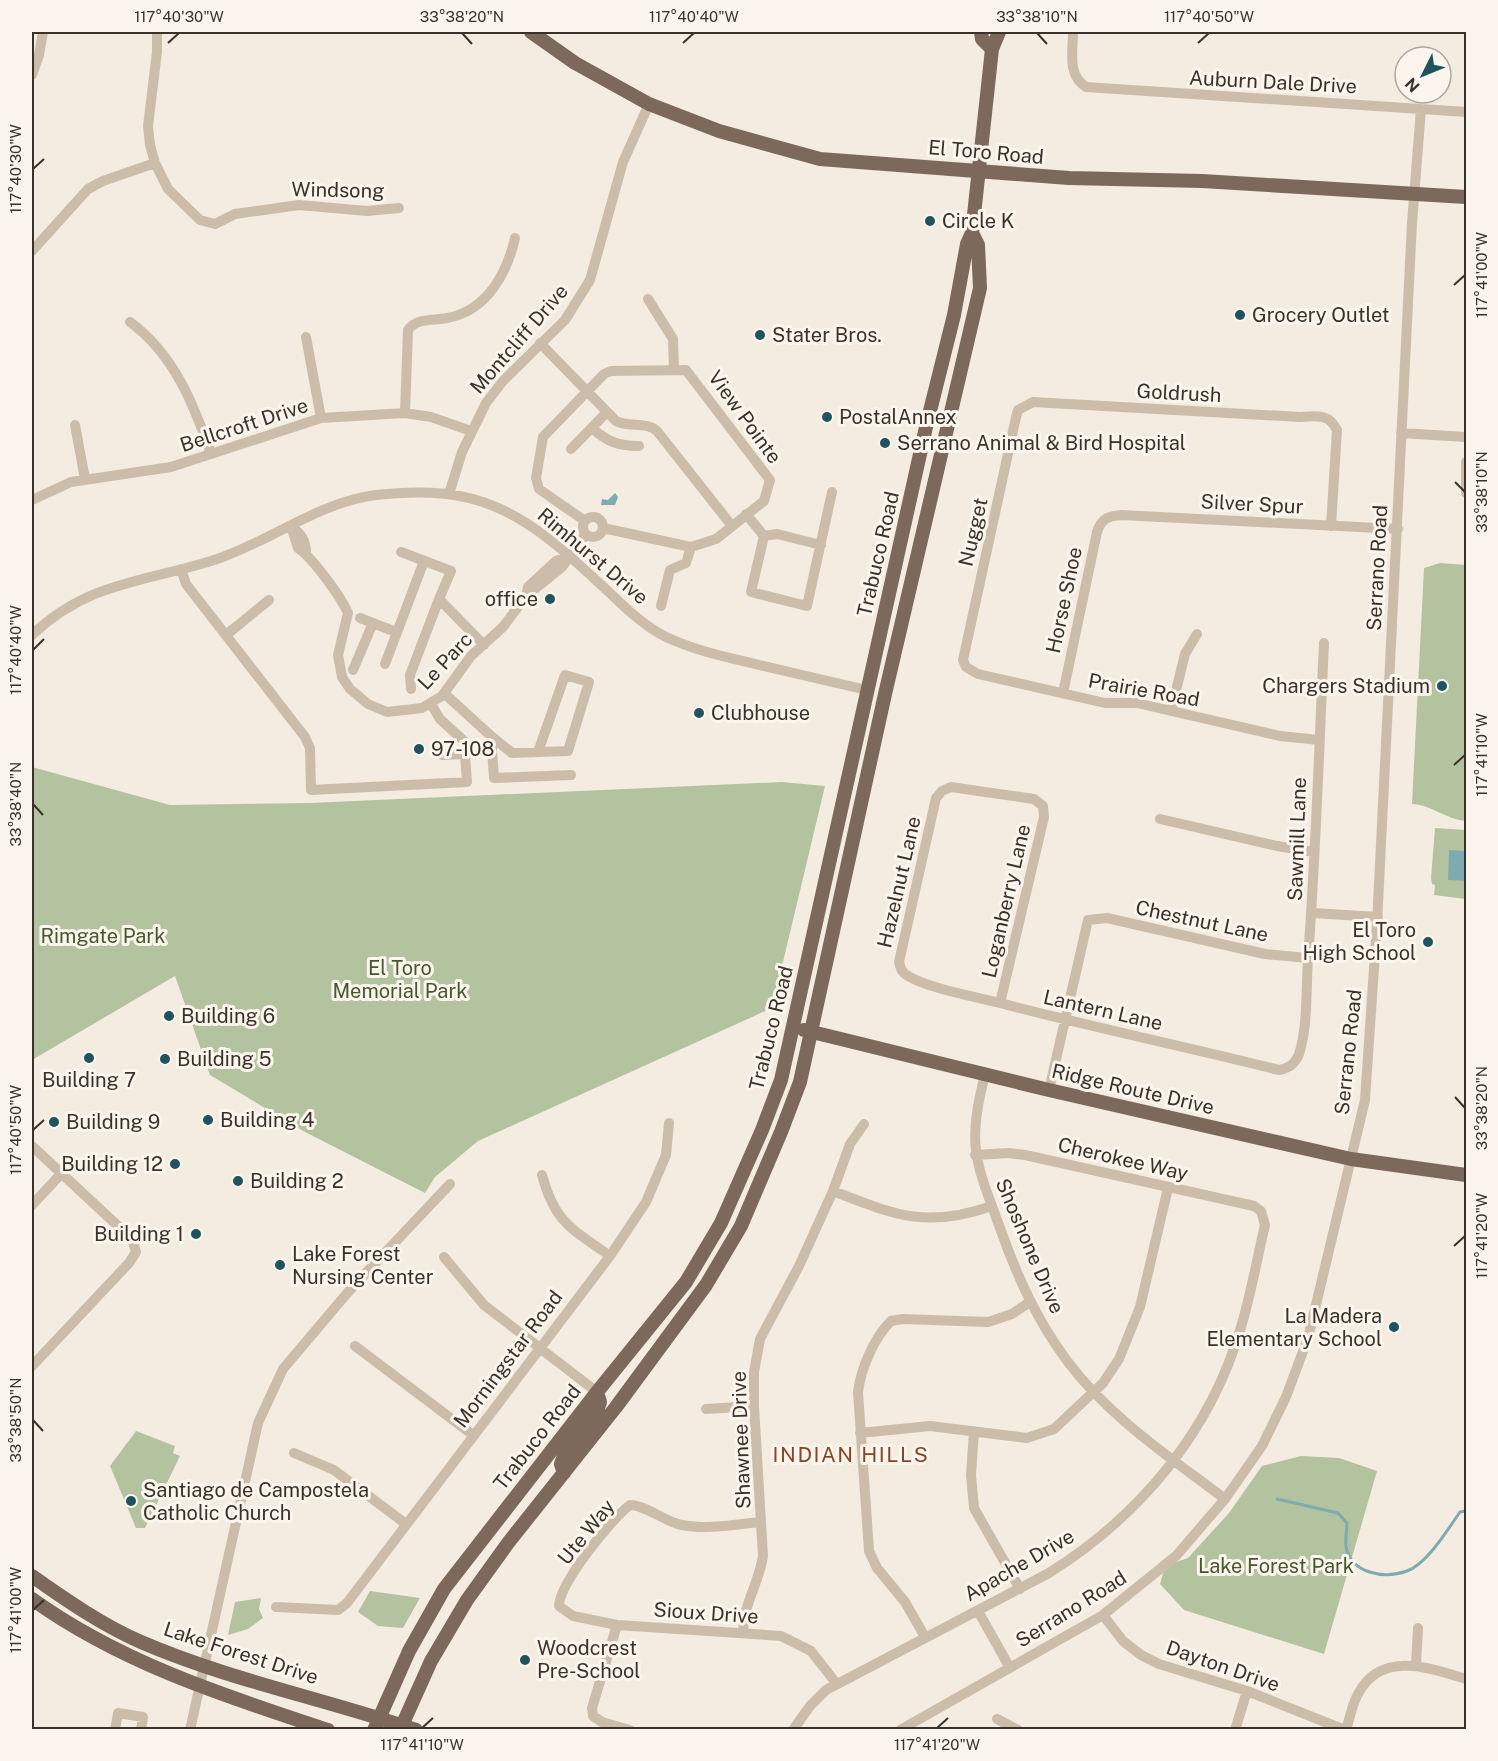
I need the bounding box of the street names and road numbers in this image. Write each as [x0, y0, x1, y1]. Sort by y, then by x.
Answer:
street label: Auburn Dale Drive [1188, 66, 1358, 98]
street label: El Toro Road [927, 135, 1045, 169]
street label: Windsong [291, 177, 385, 203]
street label: Montcliff Drive [465, 279, 573, 399]
street label: View Pointe [703, 366, 787, 468]
street label: Goldrush [1136, 379, 1222, 407]
street label: Bellcroft Drive [177, 393, 311, 457]
street label: Trabuco Road [852, 489, 904, 619]
street label: Silver Spur [1200, 489, 1304, 519]
street label: Nugget [953, 495, 993, 569]
street label: Rimhurst Drive [533, 503, 653, 609]
street label: Serrano Road [1362, 504, 1392, 632]
street label: Horse Shoe [1041, 545, 1087, 655]
street label: Le Parc [413, 627, 477, 695]
street label: Prairie Road [1087, 668, 1201, 712]
street label: Sawmill Lane [1283, 777, 1311, 901]
street label: Hazelnut Lane [872, 814, 926, 950]
street label: Loganberry Lane [977, 822, 1035, 980]
street label: Chestnut Lane [1133, 895, 1271, 947]
street label: Trabuco Road [744, 963, 798, 1093]
street label: Lantern Lane [1041, 985, 1165, 1035]
street label: Serrano Road [1329, 988, 1367, 1116]
street label: Ridge Route Drive [1049, 1059, 1217, 1119]
street label: Cherokee Way [1056, 1132, 1191, 1186]
street label: Shoshone Drive [991, 1175, 1069, 1317]
street label: Morningstar Road [449, 1286, 567, 1432]
street label: Shawnee Drive [727, 1371, 755, 1509]
street label: Trabuco Road [488, 1379, 586, 1495]
street label: Ute Way [552, 1494, 620, 1569]
street label: Apache Drive [960, 1524, 1078, 1606]
street label: Serrano Road [1011, 1565, 1131, 1653]
street label: Sioux Drive [653, 1597, 759, 1629]
street label: Lake Forest Drive [161, 1617, 321, 1689]
street label: Dayton Drive [1163, 1635, 1283, 1697]

